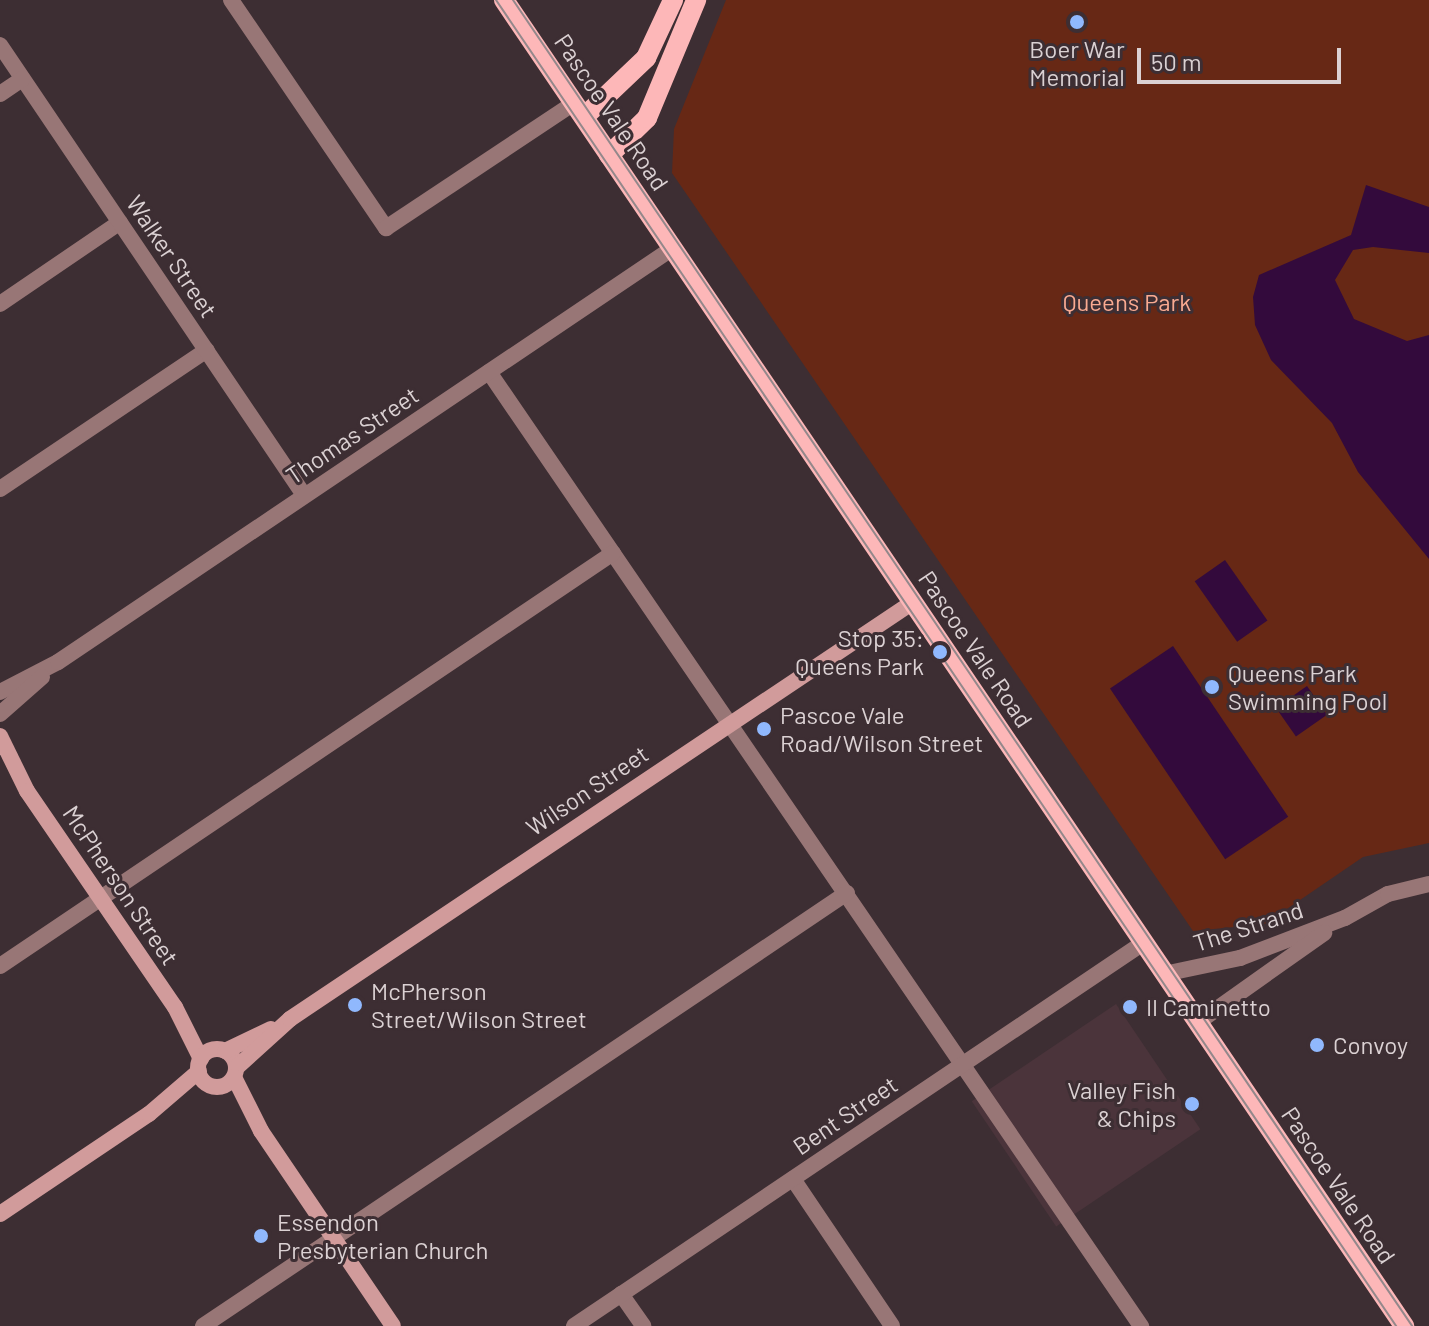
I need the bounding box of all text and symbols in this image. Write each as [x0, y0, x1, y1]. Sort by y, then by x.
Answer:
marker: Boer War Memorial [1068, 13, 1086, 31]
street label: Pascoe Vale Road [549, 28, 675, 196]
scale bar [1141, 32, 1345, 82]
place label: Boer War Memorial [1029, 35, 1125, 91]
text: 50 m [1151, 47, 1202, 76]
street label: Walker Street [121, 189, 223, 323]
park label: Queens Park [1063, 288, 1191, 316]
street label: Thomas Street [280, 380, 424, 490]
street label: Pascoe Vale Road [913, 565, 1039, 733]
place label: Stop 35: Queens Park [795, 624, 924, 680]
marker: Stop 35: Queens Park [931, 643, 949, 661]
place label: Queens Park Swimming Pool [1228, 659, 1387, 715]
marker: Queens Park Swimming Pool [1203, 678, 1221, 696]
place label: Pascoe Vale Road/Wilson Street [780, 701, 983, 757]
marker: Pascoe Vale Road/Wilson Street [755, 720, 773, 738]
street label: Wilson Street [521, 739, 653, 841]
street label: McPherson Street [57, 800, 185, 970]
street label: The Strand [1190, 895, 1306, 957]
place label: McPherson Street/Wilson Street [371, 977, 587, 1033]
place label: Il Caminetto [1146, 993, 1271, 1021]
marker: McPherson Street/Wilson Street [346, 996, 364, 1014]
marker: Il Caminetto [1121, 998, 1139, 1016]
place label: Convoy [1333, 1031, 1408, 1059]
marker: Convoy [1308, 1036, 1326, 1054]
street label: Bent Street [787, 1070, 903, 1160]
place label: Valley Fish & Chips [1067, 1076, 1176, 1132]
marker: Valley Fish & Chips [1183, 1095, 1201, 1113]
street label: Pascoe Vale Road [1276, 1101, 1402, 1269]
place label: Essendon Presbyterian Church [277, 1208, 488, 1264]
marker: Essendon Presbyterian Church [252, 1227, 270, 1245]

